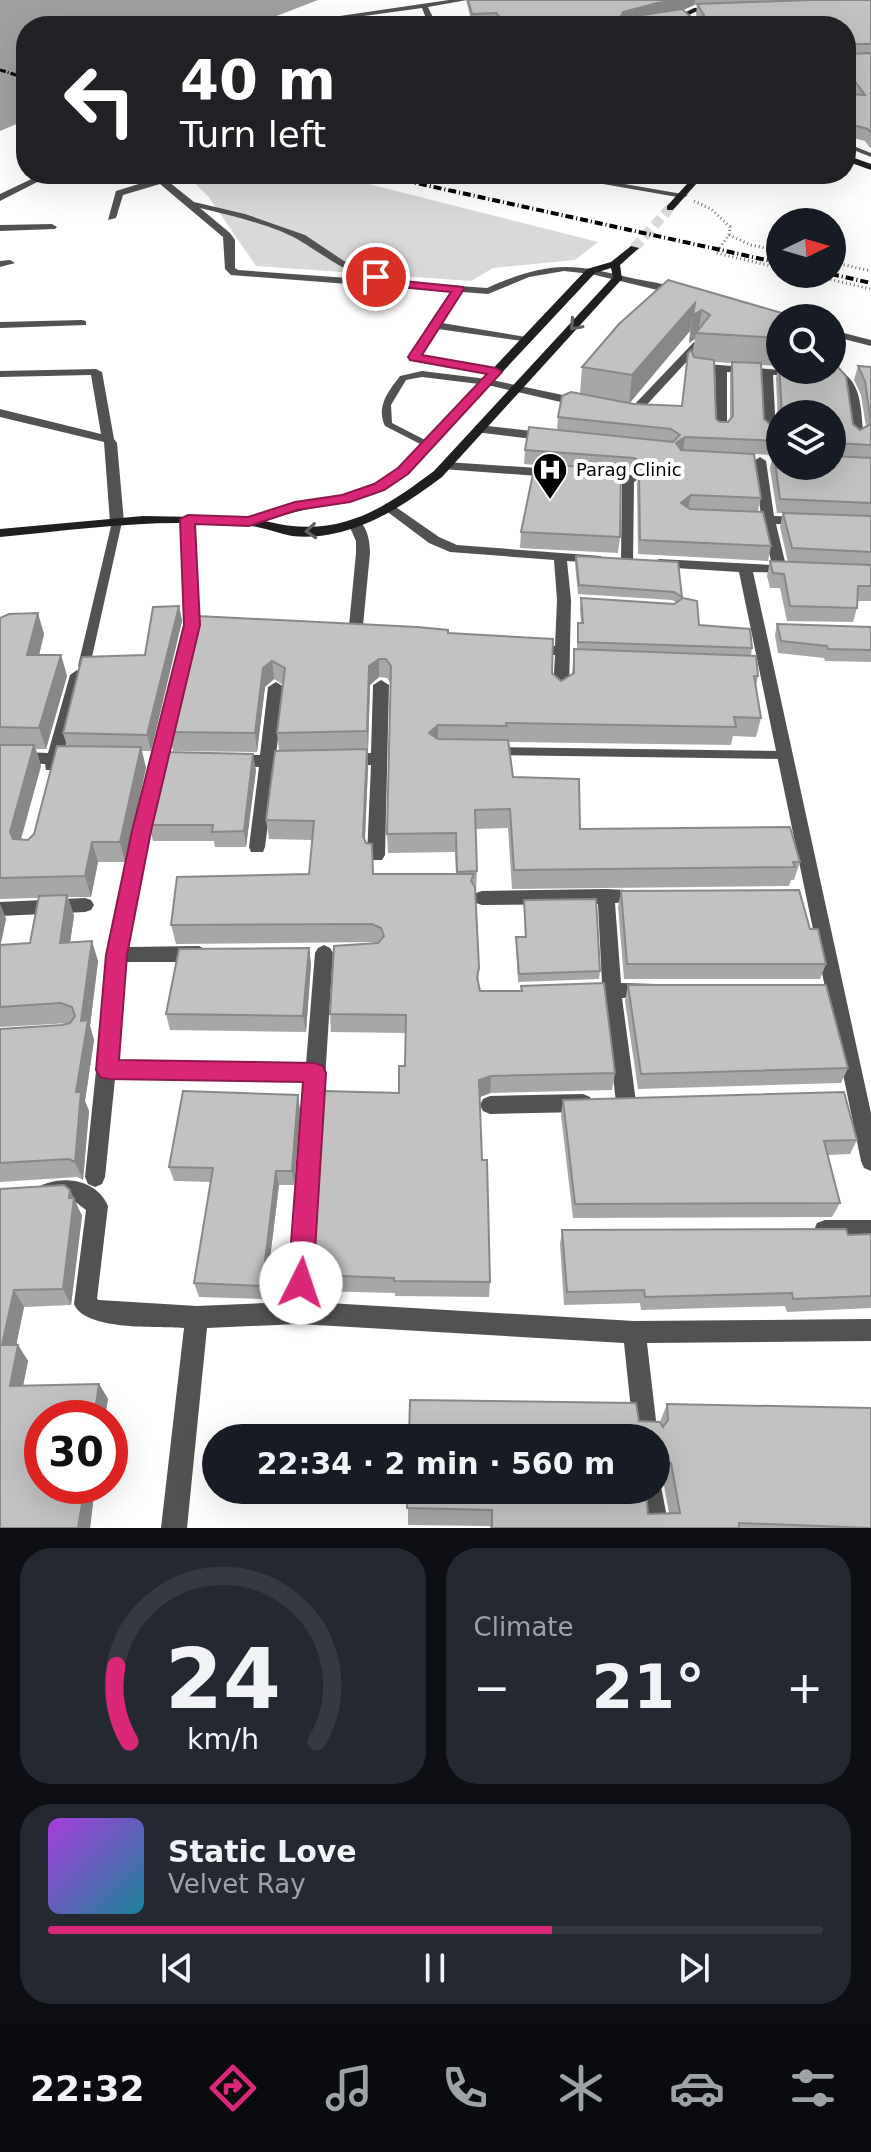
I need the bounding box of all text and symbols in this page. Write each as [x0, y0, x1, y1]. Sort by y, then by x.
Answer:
text: 40 m [180, 47, 336, 112]
icon: left [48, 48, 152, 152]
text: Turn left [180, 114, 326, 155]
north arrow [766, 208, 846, 288]
map controls [766, 208, 846, 480]
pin [342, 243, 410, 311]
icon: arrive [354, 255, 398, 299]
button: search [766, 304, 846, 384]
one-way arrow [570, 315, 584, 330]
button: layers [766, 400, 846, 480]
hospital icon: Parag Clinic [531, 451, 569, 501]
place label: Parag Clinic [576, 459, 682, 480]
one-way arrow [304, 522, 317, 539]
position arrow [259, 1241, 343, 1325]
speed limit sign: 30 [24, 1400, 128, 1504]
text: 22:34 · 2 min · 560 m [257, 1446, 615, 1481]
text: Climate [474, 1612, 574, 1642]
text: 24 [165, 1631, 281, 1728]
text: 21° [592, 1652, 705, 1722]
text: − [474, 1662, 510, 1713]
text: + [786, 1662, 823, 1713]
text: km/h [187, 1722, 259, 1756]
text: Static Love [168, 1834, 357, 1869]
text: Velvet Ray [168, 1869, 306, 1899]
icon: previous [155, 1946, 199, 1990]
icon: pause [413, 1946, 457, 1990]
icon: next [672, 1946, 716, 1990]
icon: directions [205, 2060, 261, 2116]
icon: music [321, 2060, 377, 2116]
icon: phone [437, 2060, 493, 2116]
icon: climate [553, 2060, 609, 2116]
icon: car [669, 2060, 725, 2116]
icon: filters [785, 2060, 841, 2116]
text: 22:32 [30, 2068, 145, 2109]

